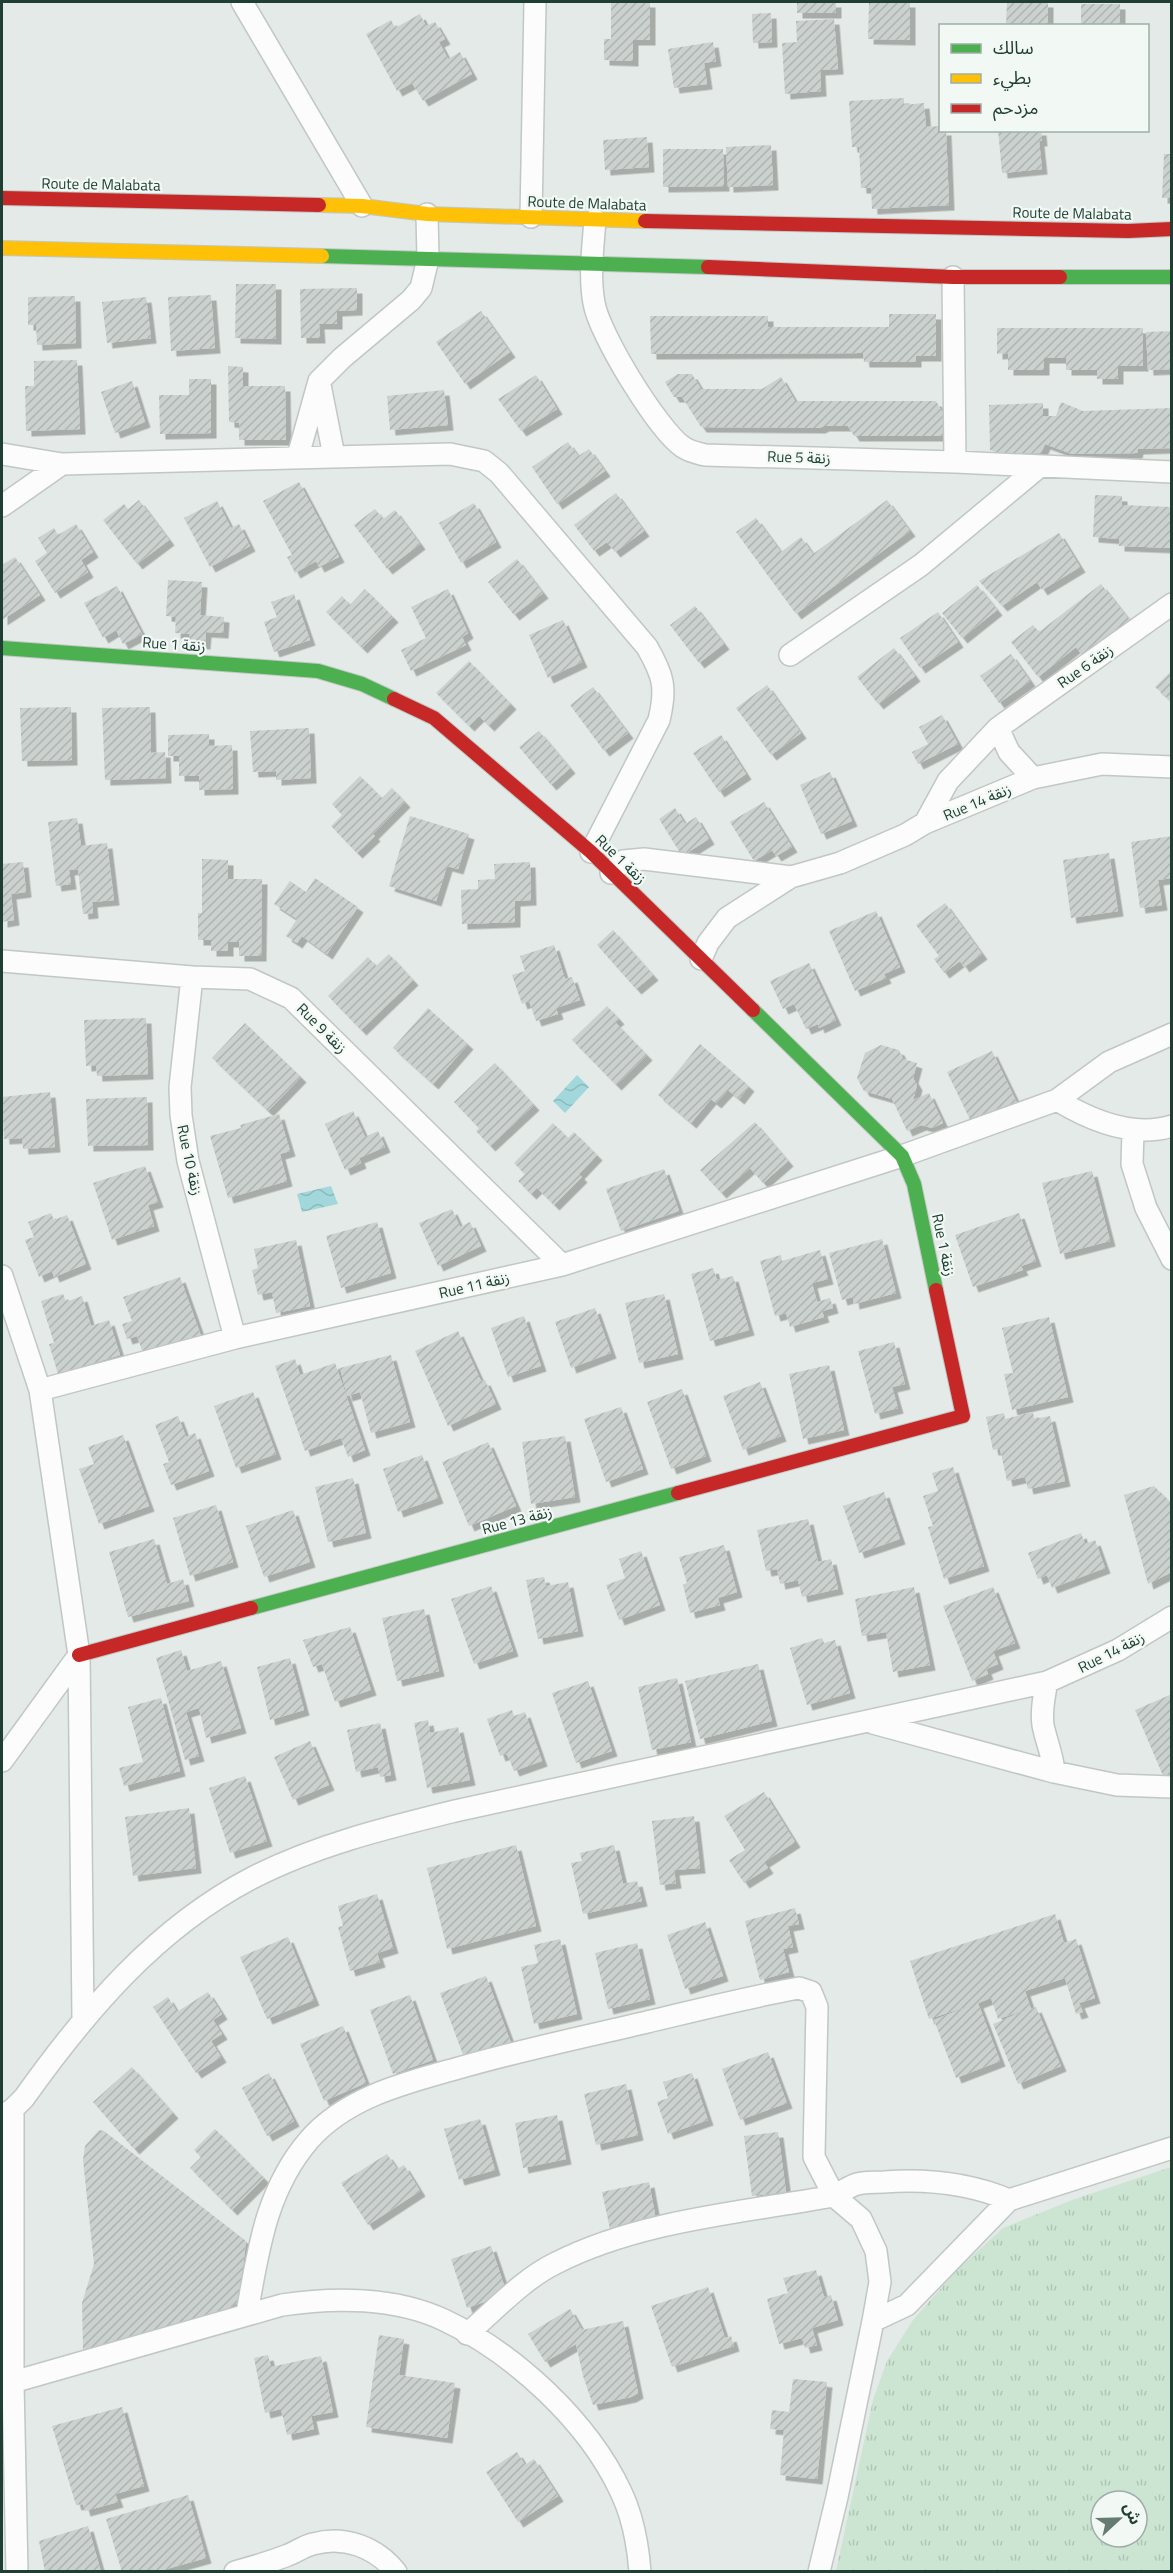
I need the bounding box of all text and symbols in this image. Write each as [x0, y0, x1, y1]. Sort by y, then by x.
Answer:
legend [939, 24, 1149, 132]
text: سالك [993, 34, 1034, 61]
text: بطيء [993, 64, 1031, 91]
text: مزدحم [993, 94, 1038, 121]
street label: Route de Malabata [41, 171, 161, 197]
street label: Route de Malabata [527, 189, 647, 217]
street label: Route de Malabata [1012, 200, 1132, 226]
street label: Rue 5 زنقة [767, 444, 831, 470]
street label: Rue 1 زنقة [141, 630, 207, 658]
street label: Rue 6 زنقة [1052, 638, 1118, 694]
street label: Rue 14 زنقة [939, 777, 1015, 827]
street label: Rue 1 زنقة [590, 829, 652, 889]
street label: Rue 9 زنقة [291, 997, 353, 1059]
street label: Rue 10 زنقة [171, 1122, 209, 1198]
street label: Rue 1 زنقة [926, 1212, 962, 1278]
street label: Rue 11 زنقة [436, 1266, 512, 1304]
street label: Rue 13 زنقة [479, 1500, 555, 1540]
street label: Rue 14 زنقة [1074, 1625, 1148, 1679]
north arrow [1089, 2489, 1149, 2549]
text: ش [1118, 2499, 1148, 2528]

